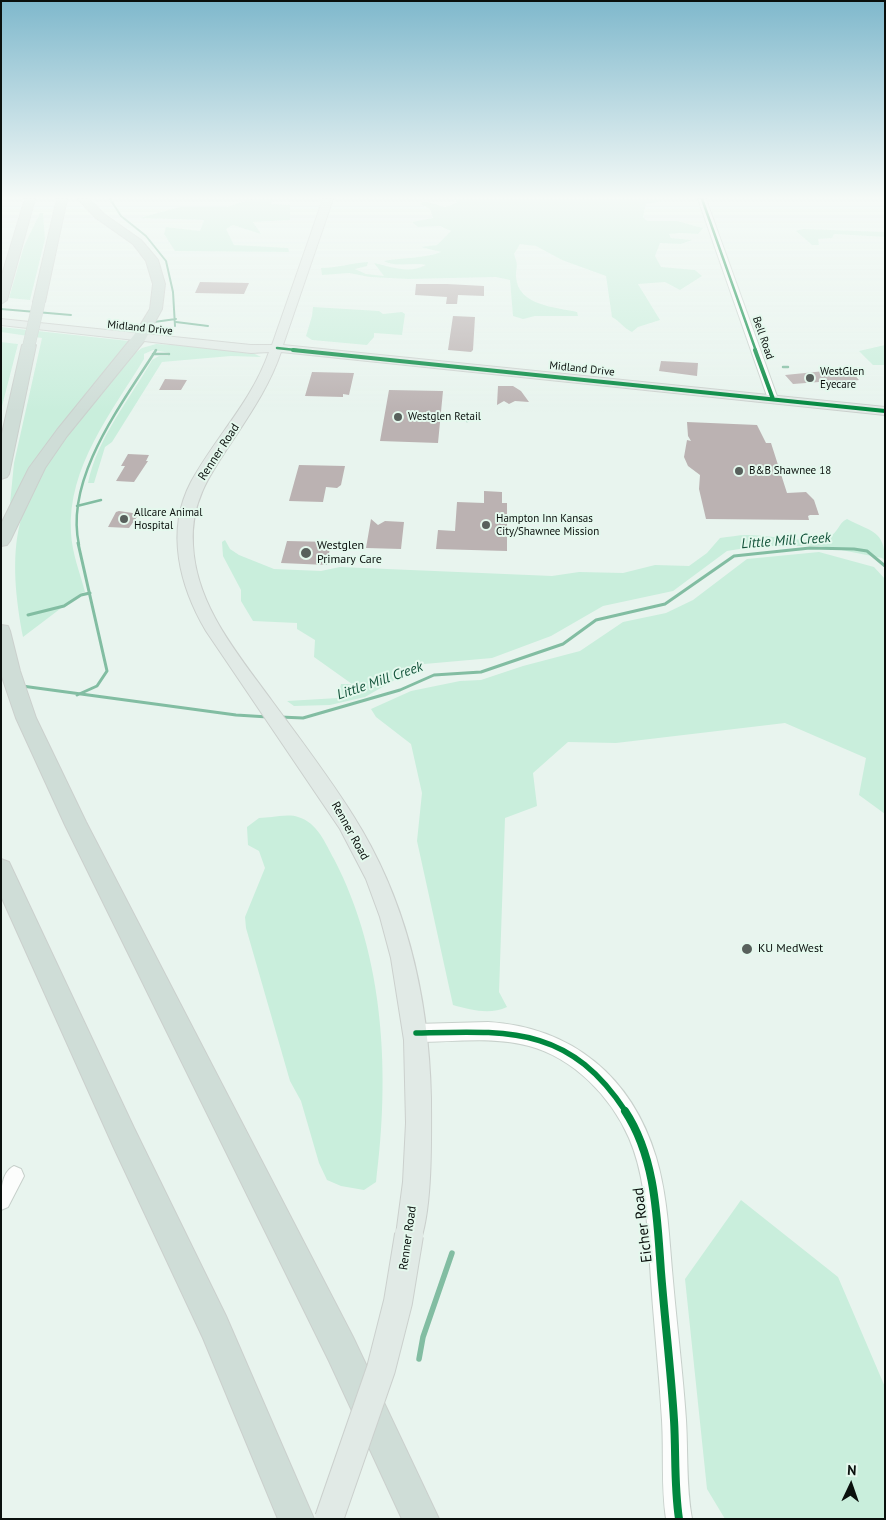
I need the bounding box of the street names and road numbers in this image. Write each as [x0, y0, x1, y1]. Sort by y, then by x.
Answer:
street label: Bell Road [749, 315, 777, 361]
street label: Midland Drive [107, 318, 173, 338]
street label: Midland Drive [549, 359, 615, 379]
street label: Renner Road [195, 421, 243, 483]
street label: Renner Road [328, 799, 372, 863]
street label: Eicher Road [629, 1186, 657, 1264]
street label: Renner Road [396, 1205, 420, 1271]

